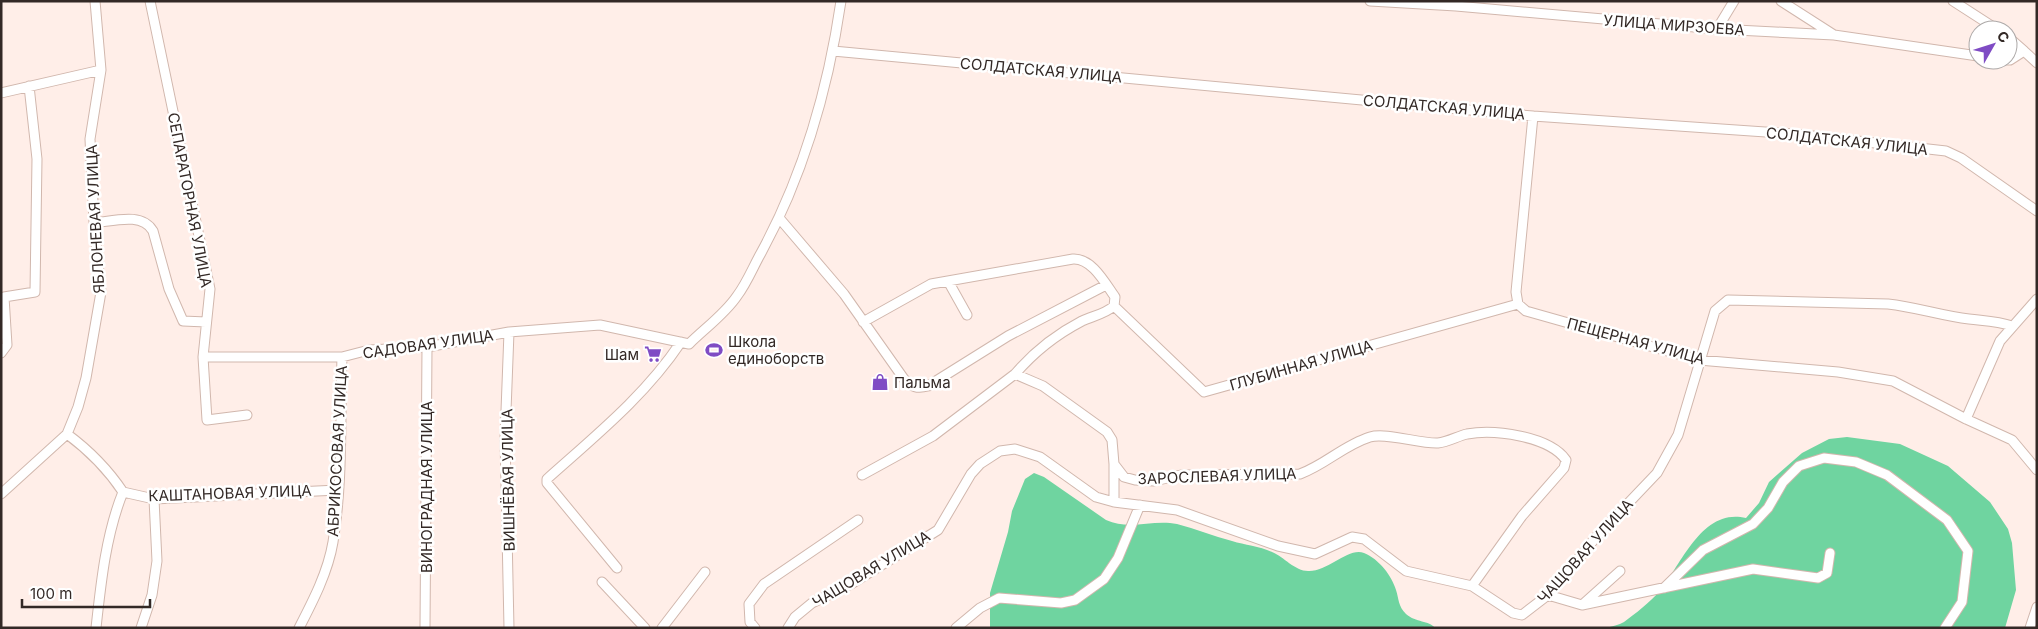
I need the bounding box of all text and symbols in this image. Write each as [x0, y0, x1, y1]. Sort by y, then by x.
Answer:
street label: УЛИЦА МИРЗОЕВА [1603, 11, 1745, 39]
north arrow [1968, 20, 2018, 70]
text: С [1994, 27, 2013, 46]
street label: СОЛДАТСКАЯ УЛИЦА [959, 53, 1123, 87]
street label: СОЛДАТСКАЯ УЛИЦА [1362, 90, 1526, 124]
street label: СЕПАРАТОРНАЯ УЛИЦА [164, 111, 216, 289]
street label: СОЛДАТСКАЯ УЛИЦА [1765, 123, 1929, 159]
street label: ЯБЛОНЕВАЯ УЛИЦА [82, 144, 108, 294]
street label: ПЕЩЕРНАЯ УЛИЦА [1565, 313, 1707, 369]
street label: САДОВАЯ УЛИЦА [361, 325, 495, 363]
place label: Школа единоборств [728, 332, 824, 368]
street label: ГЛУБИННАЯ УЛИЦА [1227, 335, 1375, 395]
sports icon: Школа единоборств [704, 340, 724, 360]
supermarket icon: Шам [643, 344, 663, 364]
place label: Шам [605, 345, 639, 364]
street label: АБРИКОСОВАЯ УЛИЦА [323, 365, 351, 537]
shop icon: Пальма [870, 372, 890, 392]
place label: Пальма [894, 373, 951, 392]
street label: ВИНОГРАДНАЯ УЛИЦА [417, 401, 436, 573]
street label: ВИШНЁВАЯ УЛИЦА [497, 408, 519, 552]
street label: ЗАРОСЛЕВАЯ УЛИЦА [1137, 464, 1297, 488]
street label: КАШТАНОВАЯ УЛИЦА [148, 481, 312, 505]
street label: ЧАЩОВАЯ УЛИЦА [1533, 495, 1637, 607]
street label: ЧАЩОВАЯ УЛИЦА [809, 526, 933, 612]
scale bar [22, 576, 150, 608]
text: 100 m [30, 584, 72, 603]

